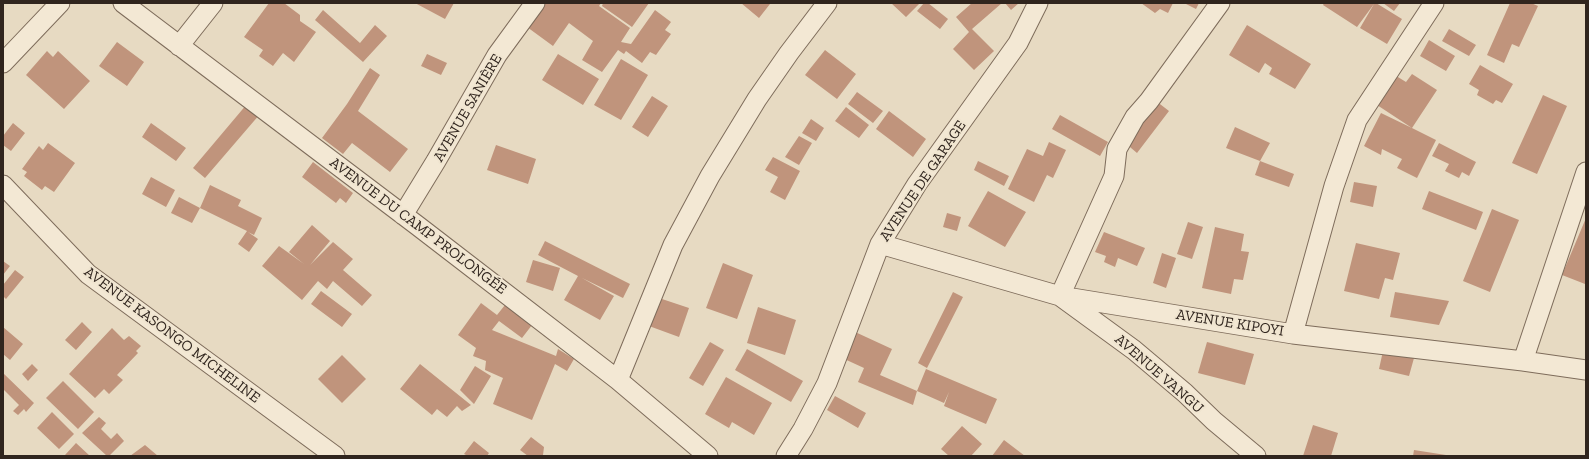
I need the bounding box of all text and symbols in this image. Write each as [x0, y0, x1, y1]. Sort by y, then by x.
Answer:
street label: AVENUE SANIÈRE [430, 51, 506, 165]
street label: AVENUE DE GARAGE [876, 117, 970, 245]
street label: AVENUE DU CAMP PROLONGÉE [326, 154, 510, 298]
street label: AVENUE KASONGO MICHELINE [80, 263, 264, 407]
street label: AVENUE KIPOYI [1175, 306, 1285, 340]
street label: AVENUE VANGU [1111, 331, 1207, 417]

